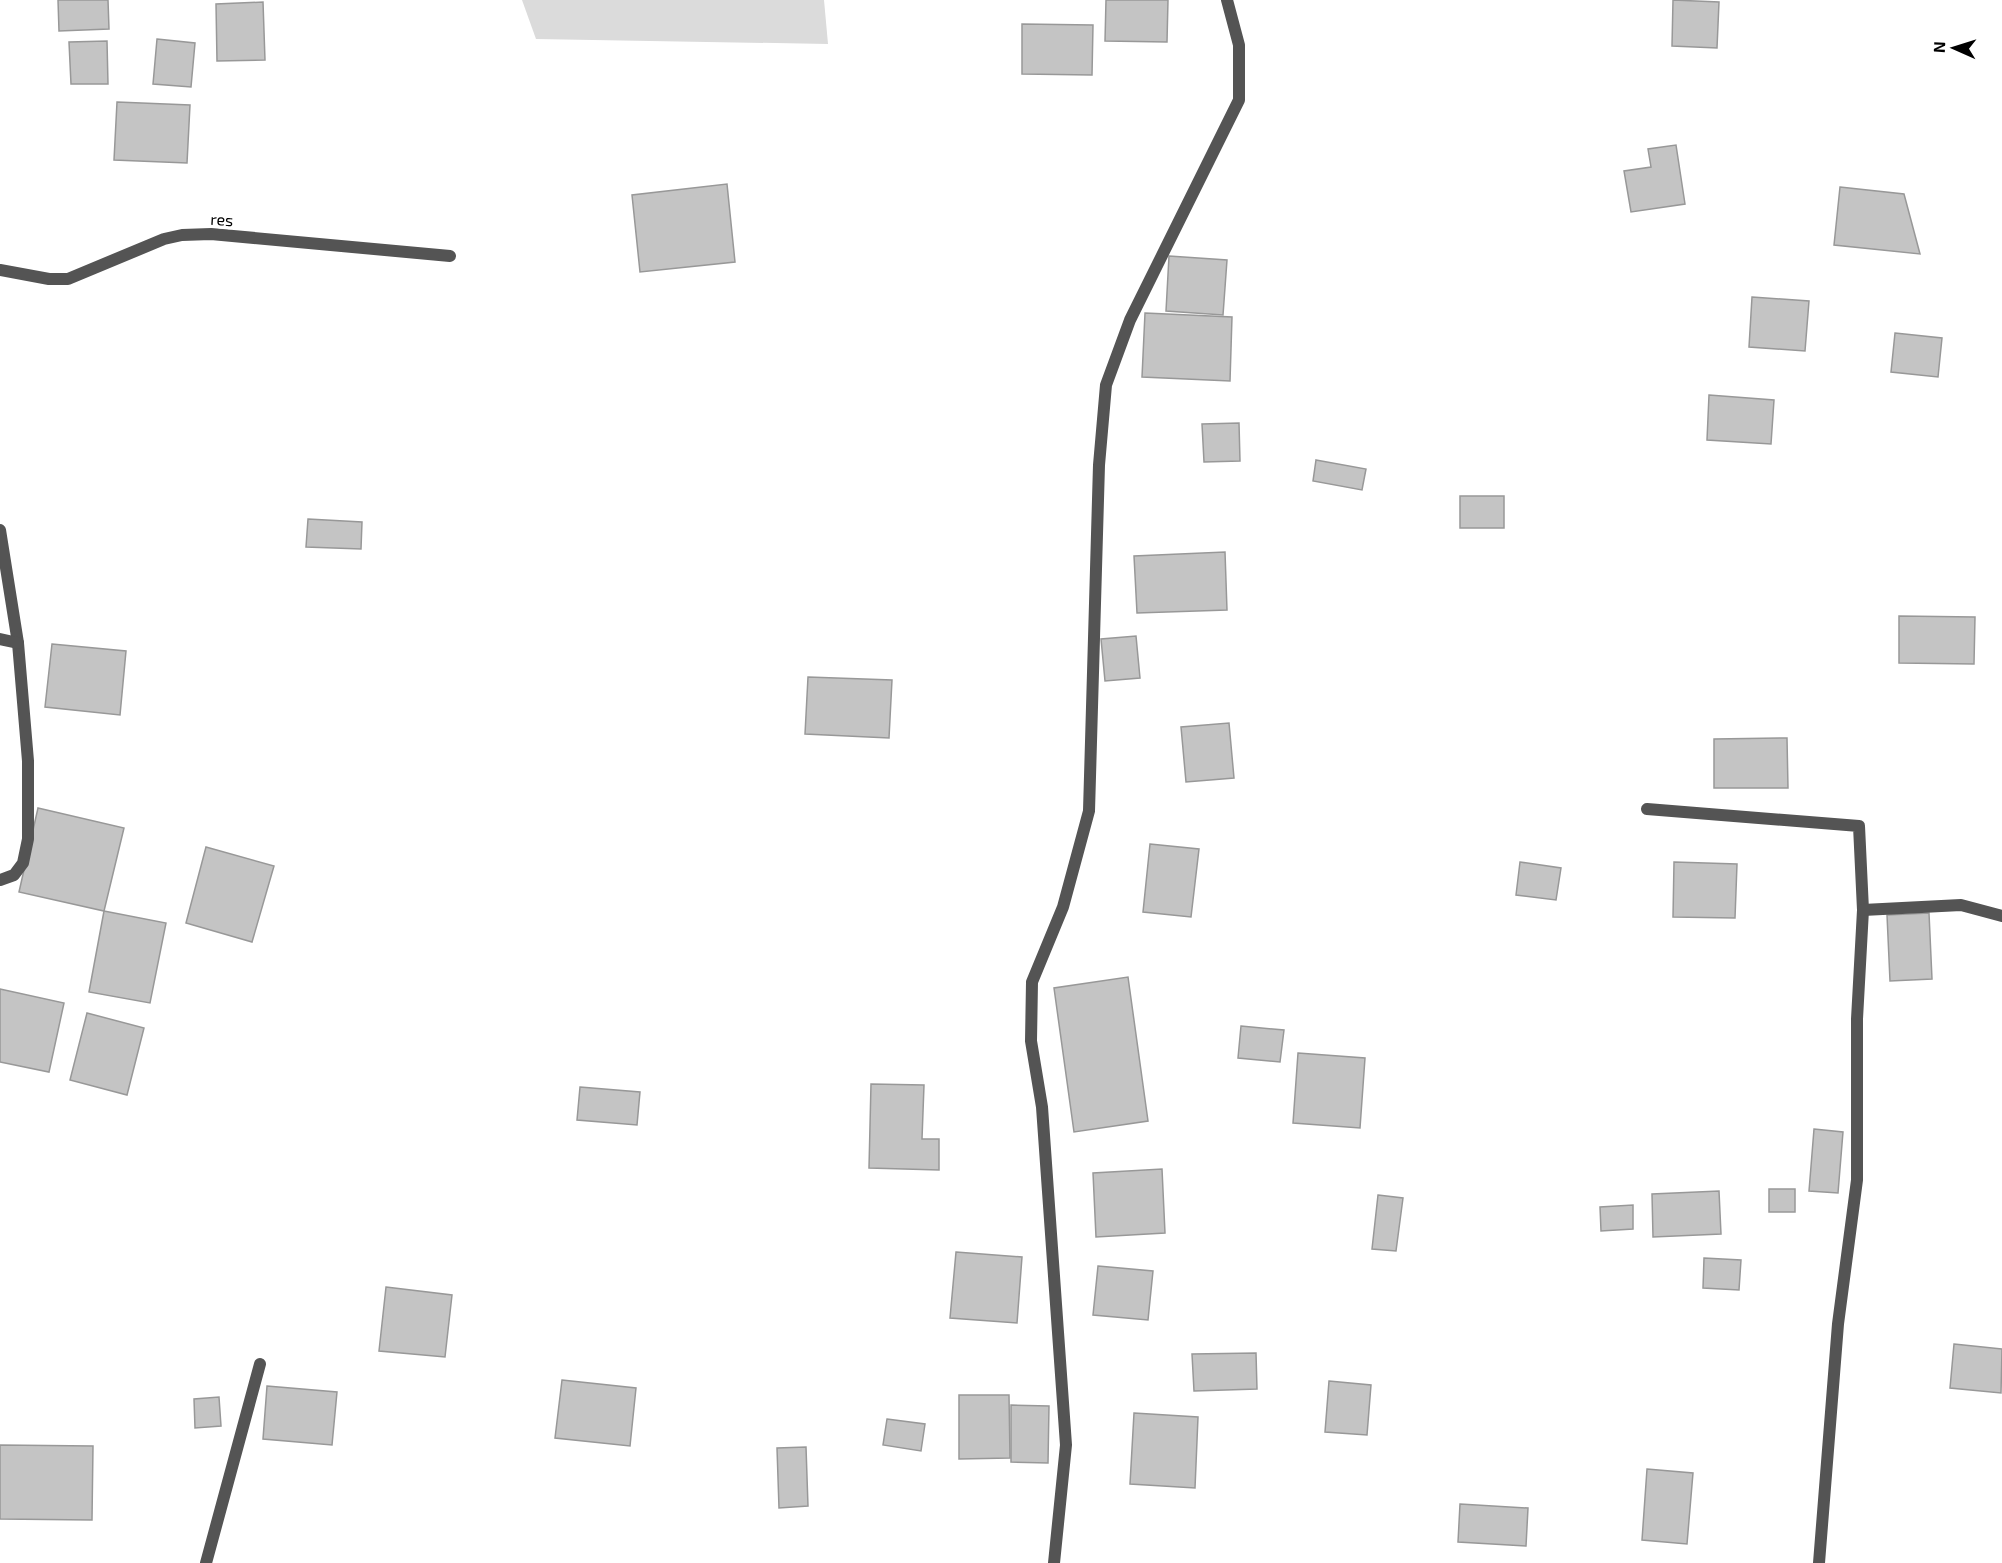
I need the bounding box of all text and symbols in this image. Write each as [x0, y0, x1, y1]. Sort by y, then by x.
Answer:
north arrow [1924, 18, 1984, 78]
text: N [1929, 41, 1948, 53]
street label: res [210, 209, 234, 229]

